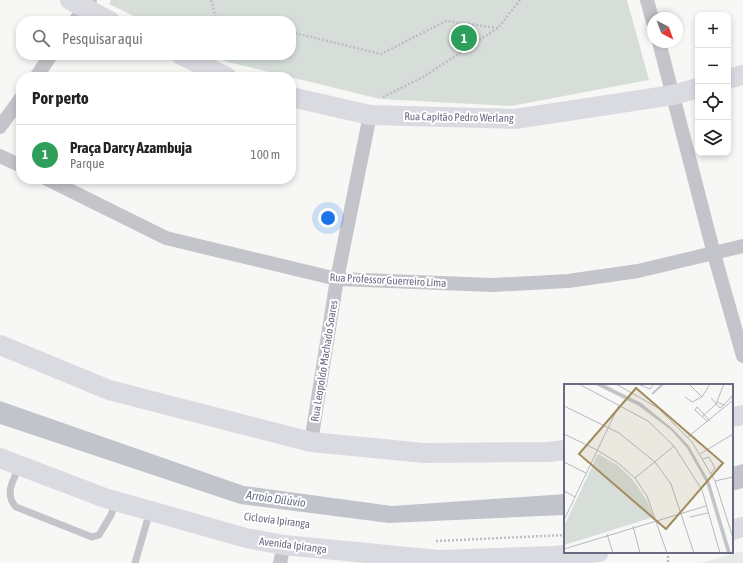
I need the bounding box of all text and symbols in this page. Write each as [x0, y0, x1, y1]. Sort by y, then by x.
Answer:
north arrow [647, 12, 683, 48]
map controls [695, 12, 731, 156]
button: + [695, 12, 731, 48]
search box [16, 16, 296, 60]
pin: 1 [451, 23, 477, 53]
icon: search [30, 27, 52, 49]
text: Pesquisar aqui [62, 30, 143, 47]
button: − [695, 48, 731, 84]
button: locate [695, 84, 731, 120]
text: Por perto [32, 88, 89, 108]
street label: Rua Capitão Pedro Werlang [404, 110, 514, 124]
button: layers [695, 120, 731, 156]
text: Praça Darcy Azambuja [70, 139, 192, 156]
text: 1 [42, 147, 48, 162]
text: 100 m [251, 147, 280, 162]
text: Parque [70, 156, 104, 171]
your location [318, 208, 338, 228]
street label: Rua Professor Guerreiro Lima [329, 271, 447, 289]
street label: Rua Leopoldo Machado Soares [308, 299, 340, 423]
inset map [564, 384, 733, 553]
water label: Arroio Dilúvio [244, 488, 307, 510]
street label: Ciclovia Ipiranga [243, 510, 311, 530]
street label: Avenida Ipiranga [258, 535, 328, 555]

